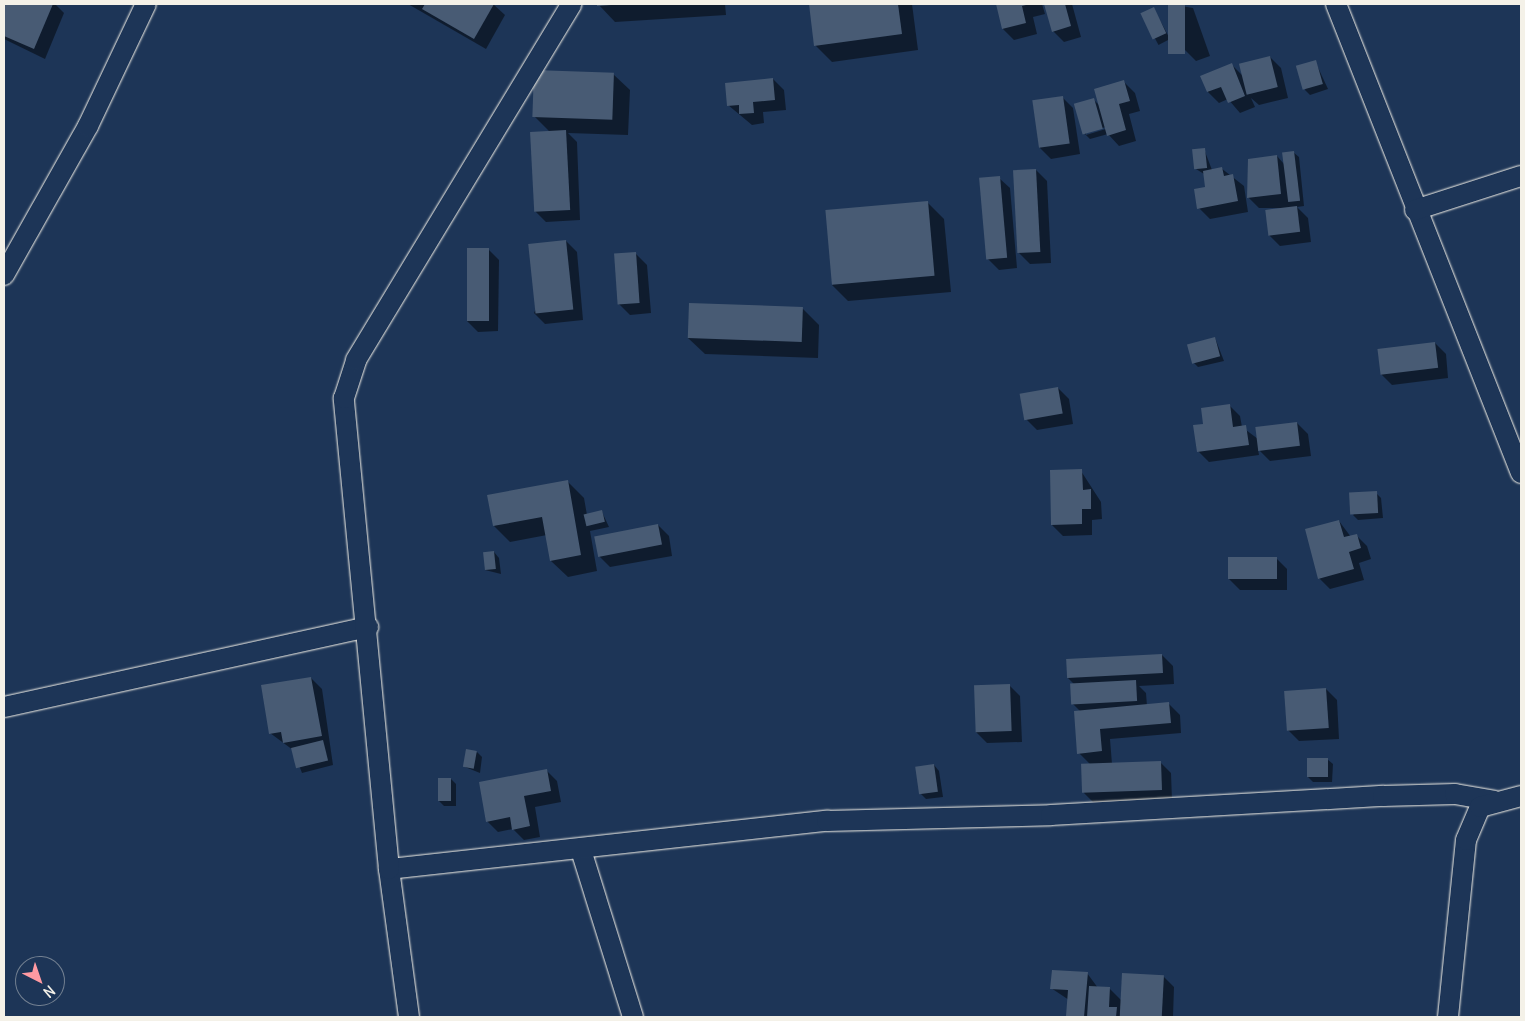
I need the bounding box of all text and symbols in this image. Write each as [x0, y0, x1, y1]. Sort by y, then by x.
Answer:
north arrow [15, 956, 65, 1006]
text: N [40, 982, 59, 1002]

